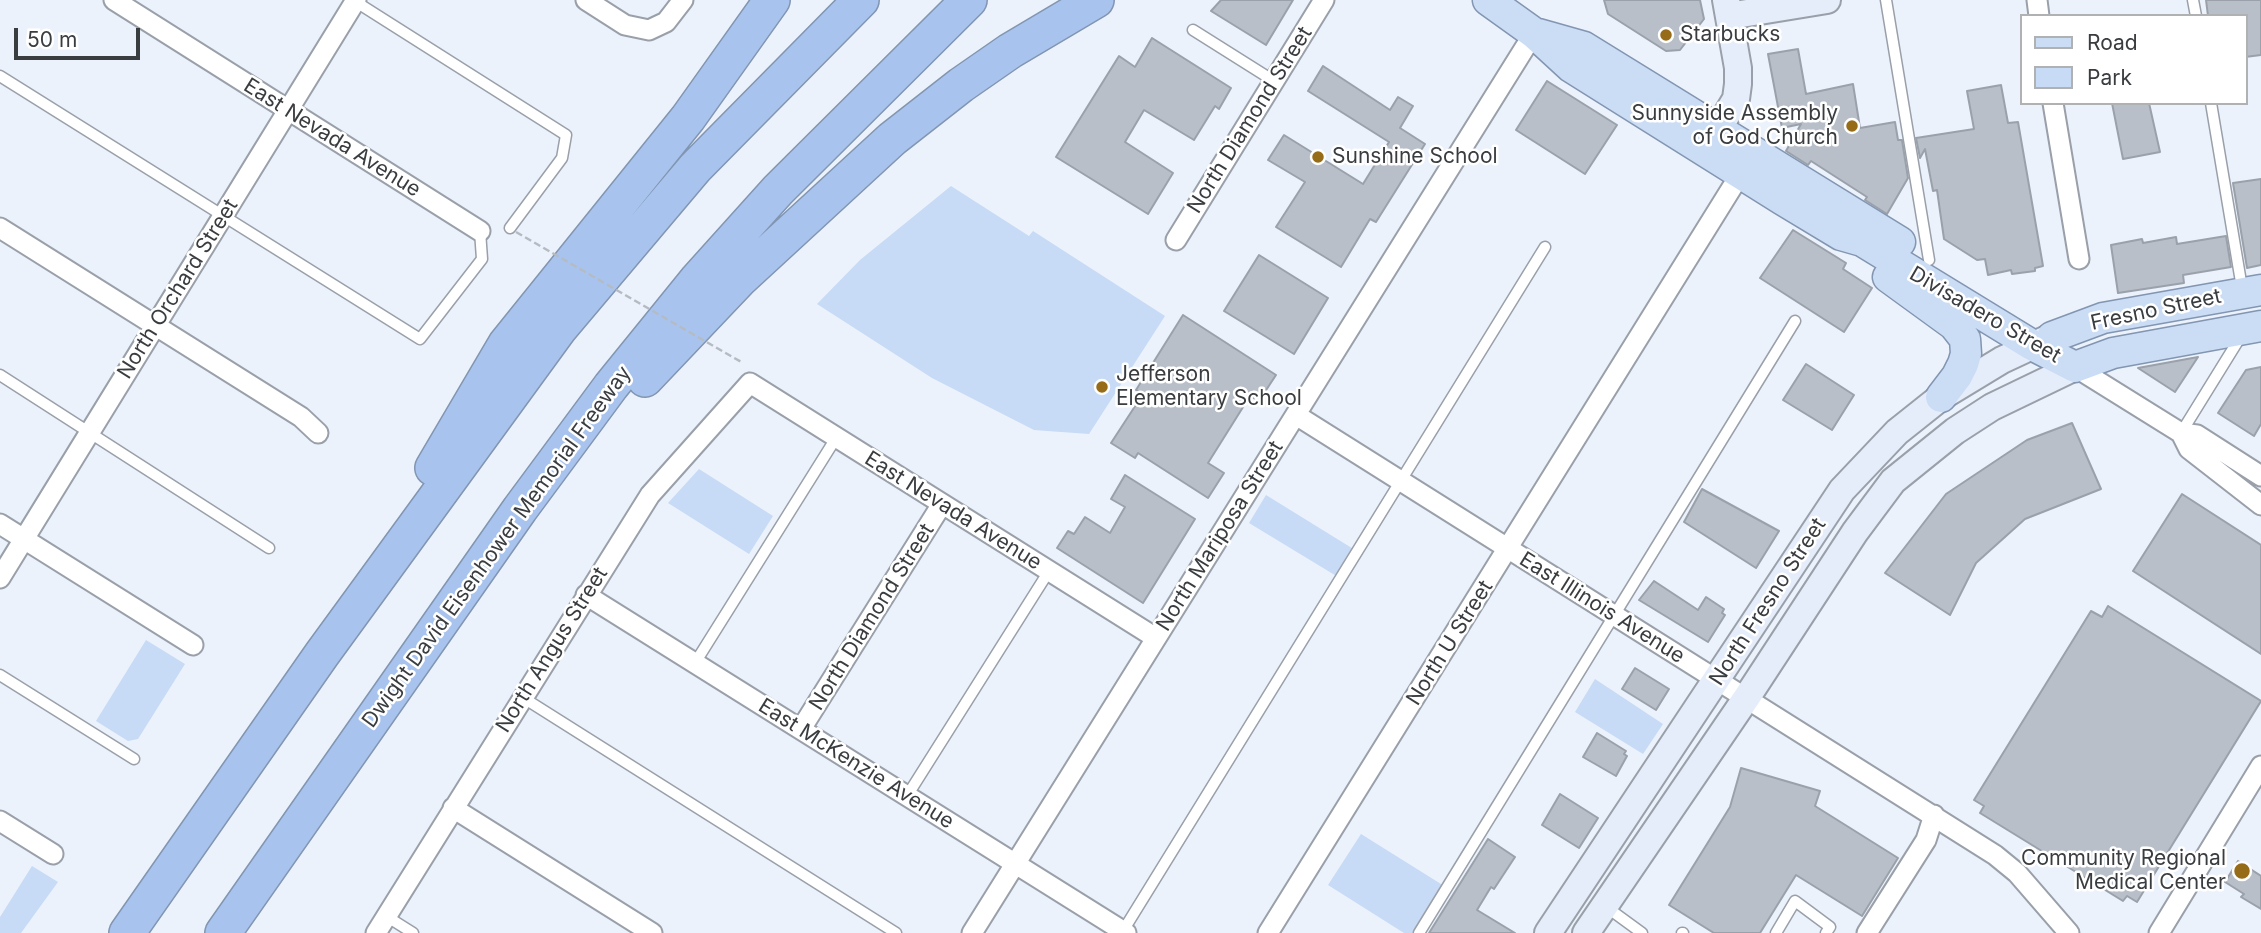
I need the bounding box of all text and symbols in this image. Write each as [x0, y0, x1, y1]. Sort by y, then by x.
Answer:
scale bar [18, 14, 144, 58]
legend [2020, 14, 2247, 105]
street label: North Diamond Street [1182, 22, 1318, 218]
place label: Starbucks [1680, 22, 1780, 48]
text: 50 m [27, 27, 77, 52]
marker: Starbucks [1658, 27, 1674, 43]
text: Road [2087, 30, 2138, 55]
text: Park [2087, 65, 2132, 90]
street label: East Nevada Avenue [239, 73, 425, 203]
place label: Sunnyside Assembly of God Church [1631, 101, 1838, 151]
marker: Sunnyside Assembly of God Church [1844, 118, 1860, 134]
place label: Sunshine School [1332, 144, 1498, 170]
marker: Sunshine School [1310, 149, 1326, 165]
street label: North Orchard Street [112, 194, 244, 384]
street label: Divisadero Street [1905, 261, 2065, 369]
street label: Fresno Street [2088, 284, 2224, 336]
street label: Dwight David Eisenhower Memorial Freeway [357, 361, 637, 733]
place label: Jefferson Elementary School [1116, 362, 1302, 412]
marker: Jefferson Elementary School [1094, 379, 1110, 395]
street label: North Mariposa Street [1151, 436, 1289, 636]
street label: East Nevada Avenue [860, 446, 1046, 576]
street label: North Fresno Street [1704, 514, 1832, 690]
street label: North Diamond Street [804, 519, 940, 715]
street label: East Illinois Avenue [1515, 547, 1689, 669]
street label: North Angus Street [491, 563, 613, 737]
street label: North U Street [1402, 576, 1498, 710]
street label: East McKenzie Avenue [754, 693, 958, 835]
place label: Community Regional Medical Center [2021, 846, 2226, 896]
marker: Community Regional Medical Center [2232, 861, 2252, 881]

